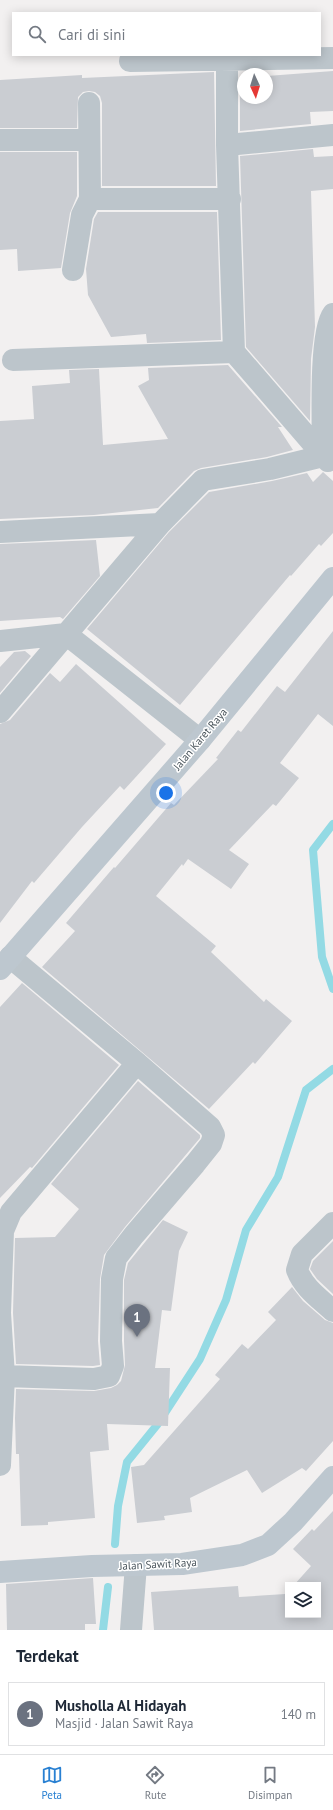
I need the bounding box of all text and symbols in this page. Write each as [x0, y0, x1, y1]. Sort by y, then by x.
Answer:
search box [12, 12, 321, 56]
icon: search [26, 23, 48, 45]
text: Cari di sini [58, 25, 126, 44]
north arrow [237, 68, 273, 104]
street label: Jalan Karet Raya [169, 705, 230, 774]
your location [156, 783, 176, 803]
pin: 1 [124, 1304, 150, 1337]
street label: Jalan Sawit Raya [118, 1555, 197, 1573]
map controls [285, 1582, 321, 1618]
button: layers [285, 1582, 321, 1618]
text: Terdekat [16, 1645, 79, 1667]
text: Musholla Al Hidayah [55, 1696, 186, 1715]
text: 1 [26, 1706, 34, 1723]
text: 140 m [281, 1706, 316, 1723]
text: Masjid · Jalan Sawit Raya [55, 1715, 193, 1732]
tab: Peta [41, 1764, 63, 1802]
tab: Rute [144, 1764, 166, 1802]
tab: Disimpan [248, 1764, 292, 1802]

